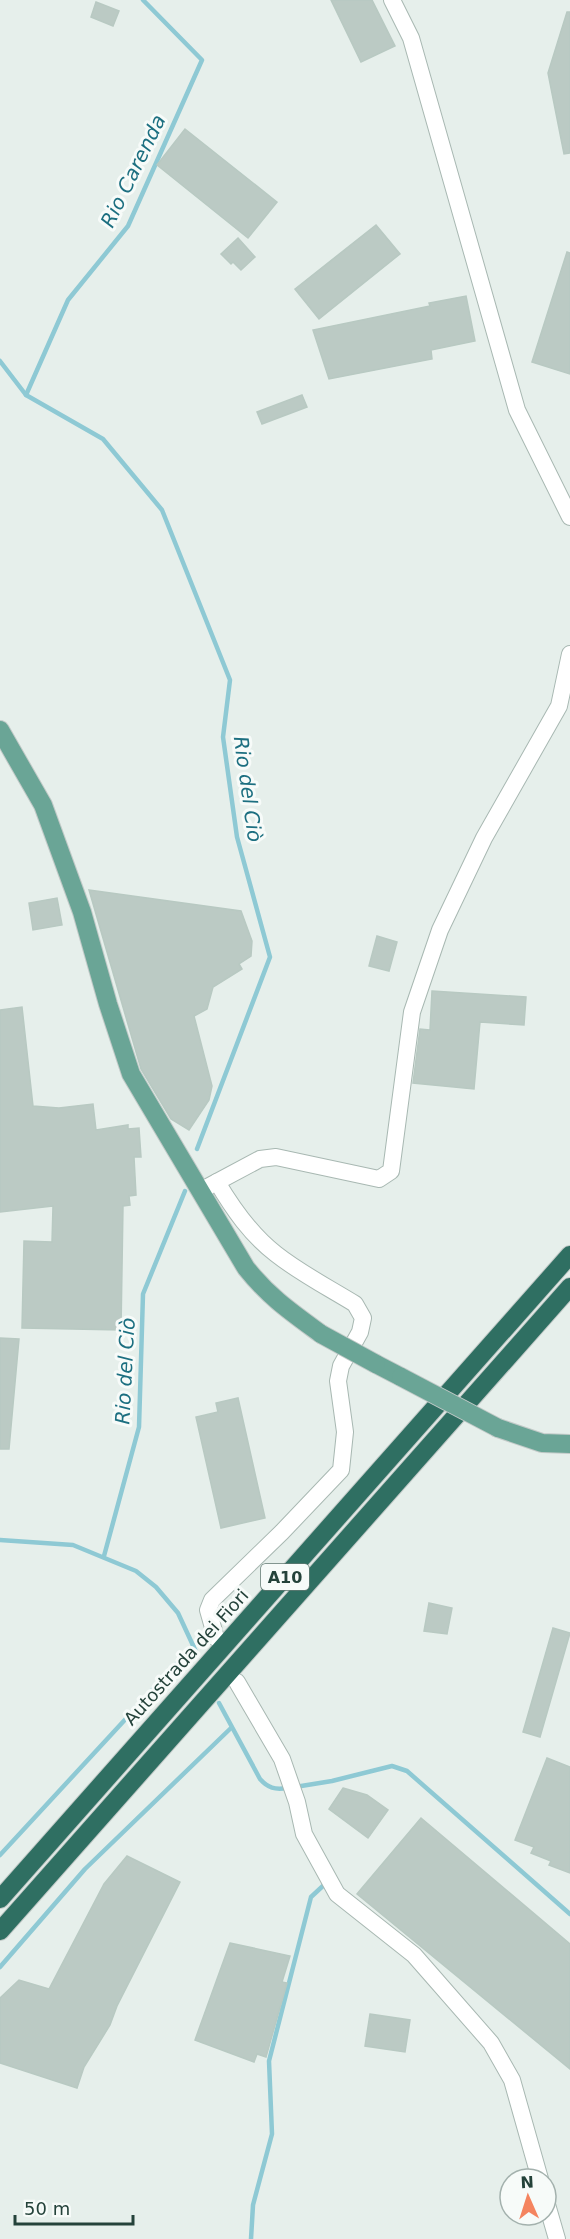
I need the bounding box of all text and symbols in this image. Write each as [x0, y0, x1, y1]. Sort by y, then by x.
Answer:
water label: Rio Carenda [95, 111, 171, 231]
water label: Rio del Ciò [229, 734, 267, 844]
water label: Rio del Ciò [110, 1317, 140, 1425]
road number: A10 [261, 1564, 309, 1590]
street label: Autostrada dei Fiori [119, 1585, 253, 1729]
north arrow [498, 2167, 558, 2227]
text: N [520, 2173, 534, 2192]
scale bar [15, 2188, 134, 2226]
text: 50 m [24, 2198, 70, 2219]

